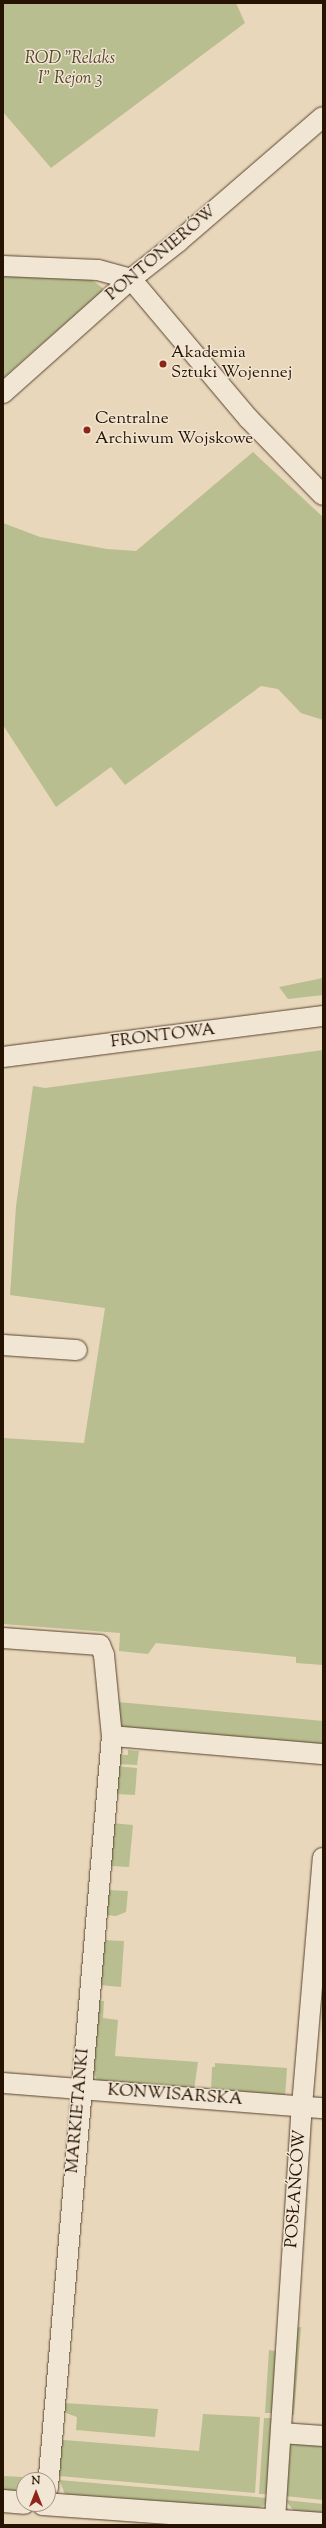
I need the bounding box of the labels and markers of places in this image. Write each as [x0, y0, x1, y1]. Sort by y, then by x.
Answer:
place label: Akademia Sztuki Wojennej [171, 344, 292, 384]
marker: Akademia Sztuki Wojennej [158, 359, 168, 369]
place label: Centralne Archiwum Wojskowe [95, 410, 253, 450]
marker: Centralne Archiwum Wojskowe [82, 425, 92, 435]

